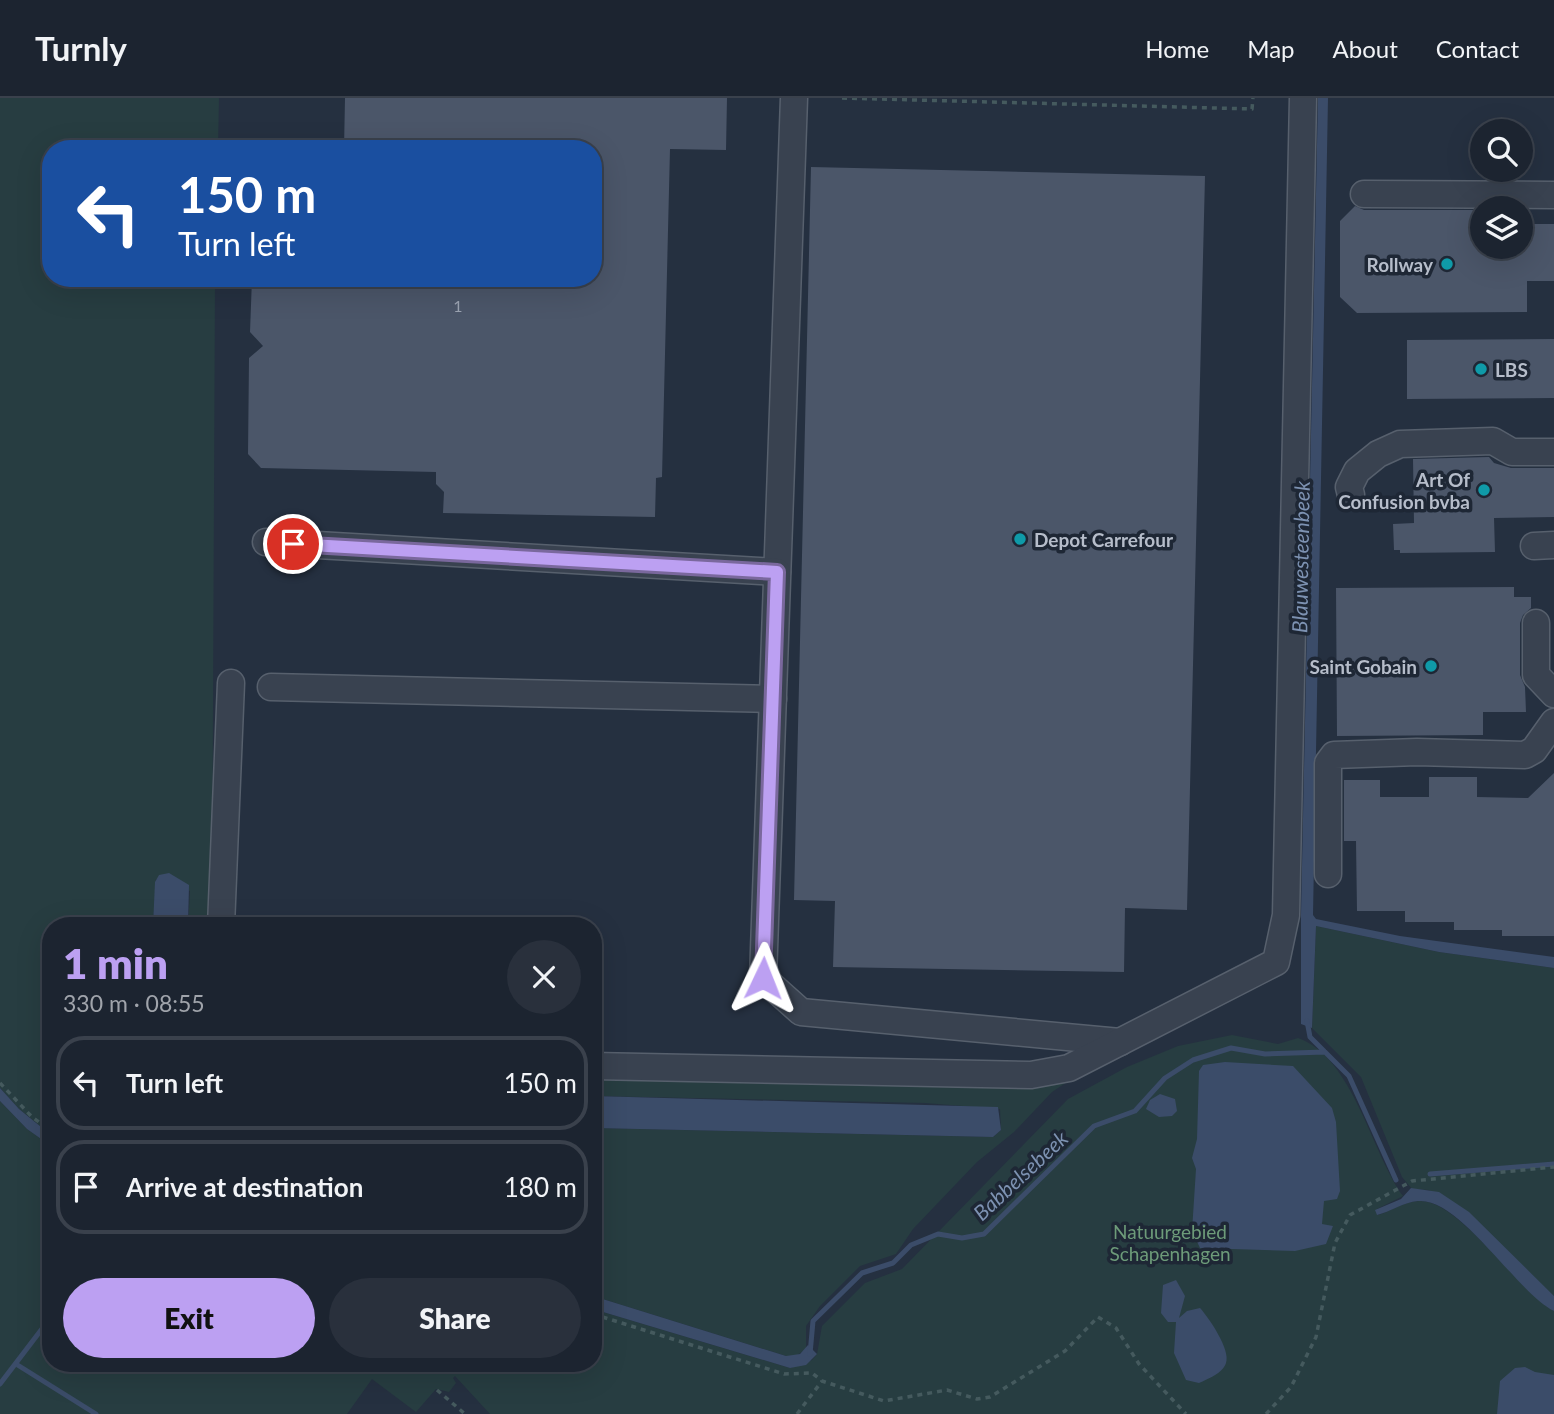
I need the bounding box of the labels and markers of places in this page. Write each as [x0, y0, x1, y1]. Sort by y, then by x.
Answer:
place label: Rollway [1367, 253, 1434, 276]
marker: Rollway [1439, 256, 1455, 272]
place label: LBS [1495, 358, 1528, 381]
marker: LBS [1473, 361, 1489, 377]
place label: Art Of Confusion bvba [1338, 468, 1470, 513]
marker: Art Of Confusion bvba [1476, 482, 1492, 498]
pin [263, 514, 323, 574]
place label: Depot Carrefour [1034, 528, 1174, 551]
marker: Depot Carrefour [1012, 531, 1028, 547]
place label: Saint Gobain [1309, 655, 1417, 678]
marker: Saint Gobain [1423, 658, 1439, 674]

